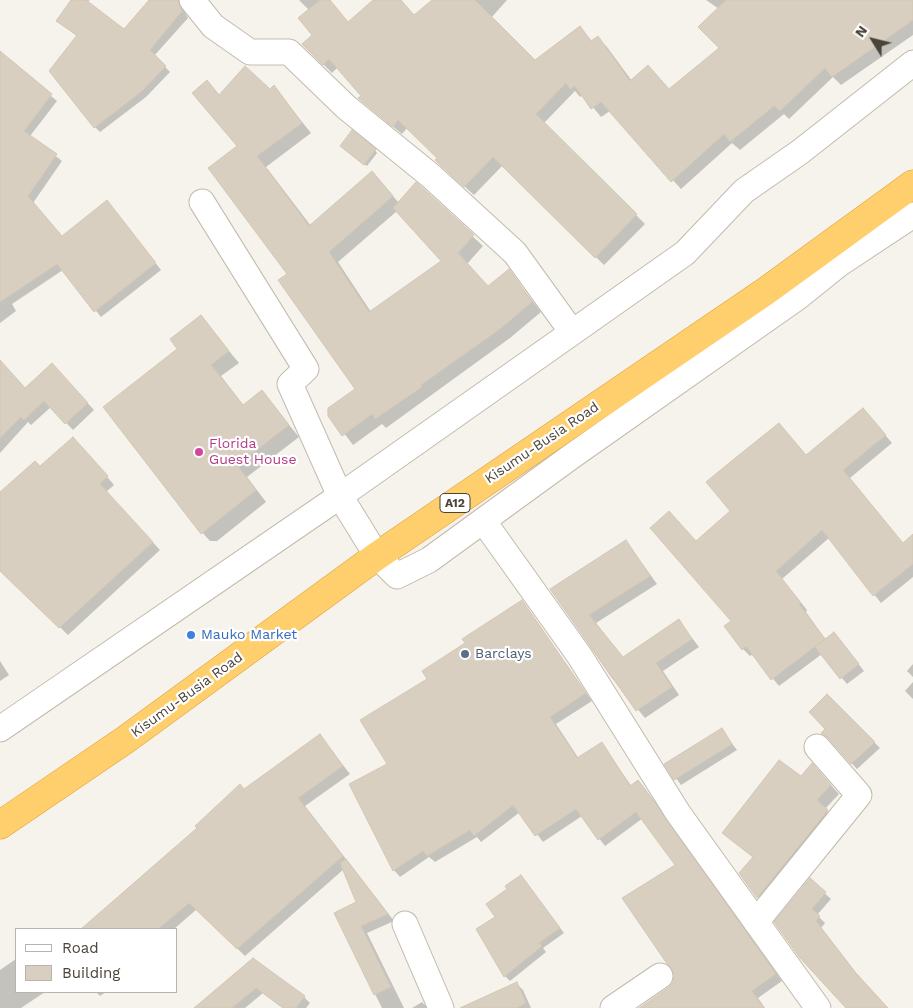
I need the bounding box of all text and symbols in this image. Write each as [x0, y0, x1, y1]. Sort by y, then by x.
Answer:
north arrow [848, 15, 898, 65]
text: N [851, 22, 870, 40]
street label: Kisumu-Busia Road [482, 399, 602, 487]
place label: Florida Guest House [209, 436, 297, 468]
marker: Florida Guest House [193, 446, 205, 458]
road number: A12 [440, 493, 470, 512]
place label: Mauko Market [201, 627, 297, 643]
marker: Mauko Market [185, 629, 197, 641]
place label: Barclays [475, 646, 532, 662]
marker: Barclays [459, 648, 471, 660]
street label: Kisumu-Busia Road [128, 649, 246, 741]
legend [15, 928, 178, 993]
text: Road [62, 939, 99, 957]
text: Building [62, 964, 120, 982]

